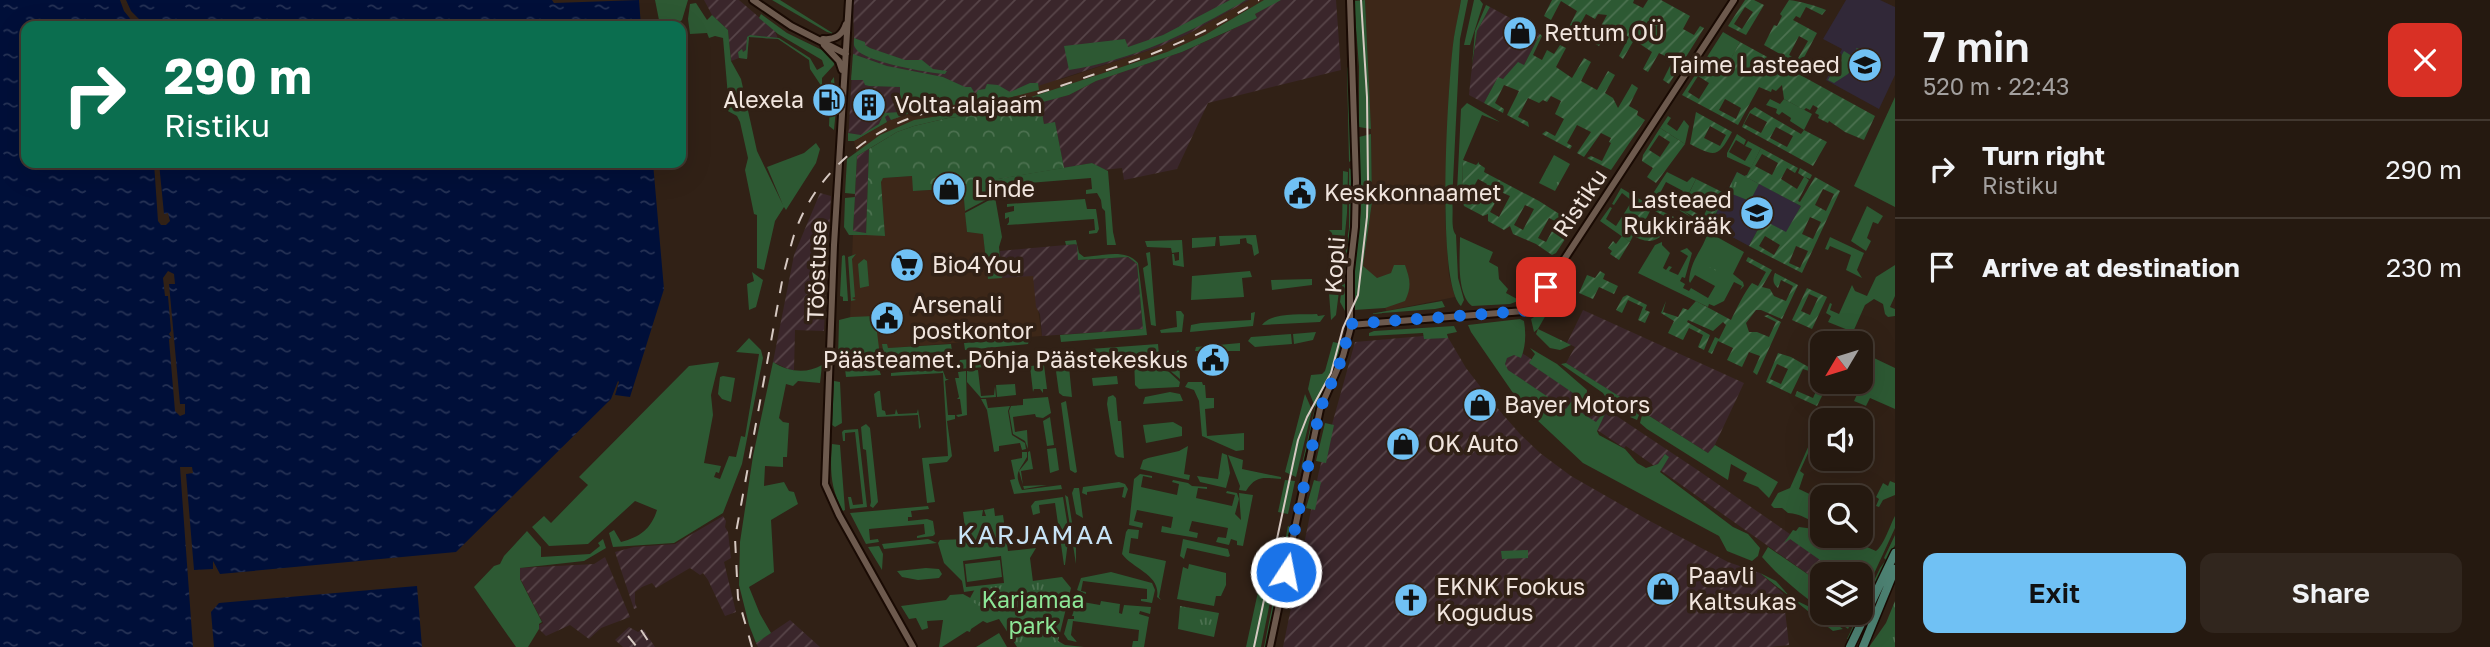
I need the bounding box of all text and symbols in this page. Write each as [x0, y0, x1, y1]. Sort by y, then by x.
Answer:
shop icon: Rettum OÜ [1501, 14, 1539, 52]
place label: Rettum OÜ [1544, 18, 1665, 46]
text: 7 min [1923, 21, 2030, 71]
button: close [2388, 23, 2462, 97]
text: 290 m [164, 46, 312, 105]
school or university icon: Taime Lasteaed [1846, 46, 1884, 84]
icon: right [49, 49, 140, 140]
place label: Taime Lasteaed [1668, 50, 1840, 78]
text: 520 m · 22:43 [1923, 72, 2070, 100]
fuel station icon: Alexela [810, 81, 848, 119]
place label: Alexela [723, 85, 804, 113]
building icon: Volta alajaam [850, 86, 888, 124]
place label: Volta alajaam [894, 90, 1043, 118]
text: Ristiku [164, 106, 270, 144]
text: Turn right [1982, 140, 2105, 171]
icon: right [1923, 150, 1961, 188]
text: 290 m [2386, 154, 2462, 185]
street label: Ristiku [1546, 163, 1612, 242]
shop icon: Linde [930, 170, 968, 208]
text: Ristiku [1982, 171, 2058, 199]
place label: Linde [974, 174, 1035, 202]
public building icon: Keskkonnaamet [1281, 174, 1319, 212]
place label: Keskkonnaamet [1324, 178, 1501, 206]
place label: Lasteaed Rukkirääk [1623, 185, 1732, 239]
school or university icon: Lasteaed Rukkirääk [1738, 194, 1776, 232]
street label: Tööstuse [800, 220, 832, 322]
street label: Kopli [1318, 236, 1350, 294]
supermarket icon: Bio4You [888, 246, 926, 284]
icon: arrive [1923, 248, 1961, 286]
place label: Bio4You [932, 250, 1022, 278]
text: Arrive at destination [1982, 252, 2240, 283]
text: 230 m [2386, 252, 2462, 283]
pin [1516, 257, 1576, 317]
icon: arrive [1527, 268, 1565, 306]
place label: Arsenali postkontor [912, 290, 1034, 344]
public building icon: Arsenali postkontor [868, 299, 906, 337]
north arrow [1810, 331, 1872, 394]
map controls [1810, 331, 1873, 625]
public building icon: Päästeamet. Põhja Päästekeskus [1194, 341, 1232, 379]
place label: Päästeamet. Põhja Päästekeskus [823, 345, 1188, 373]
shop icon: Bayer Motors [1461, 386, 1499, 424]
place label: Bayer Motors [1504, 390, 1650, 418]
button: sound [1810, 408, 1873, 471]
shop icon: OK Auto [1384, 425, 1422, 463]
place label: OK Auto [1428, 429, 1519, 457]
button: search [1810, 485, 1873, 548]
district label: KARJAMAA [957, 519, 1115, 550]
position arrow [1249, 535, 1323, 609]
button: Exit [1923, 553, 2186, 633]
button: Share [2200, 553, 2462, 633]
place label: Paavli Kaltsukas [1688, 561, 1797, 615]
button: layers [1810, 562, 1873, 625]
shop icon: Paavli Kaltsukas [1644, 570, 1682, 608]
place label: EKNK Fookus Kogudus [1436, 572, 1585, 626]
church icon: EKNK Fookus Kogudus [1392, 581, 1430, 619]
park label: Karjamaa park [981, 585, 1085, 639]

